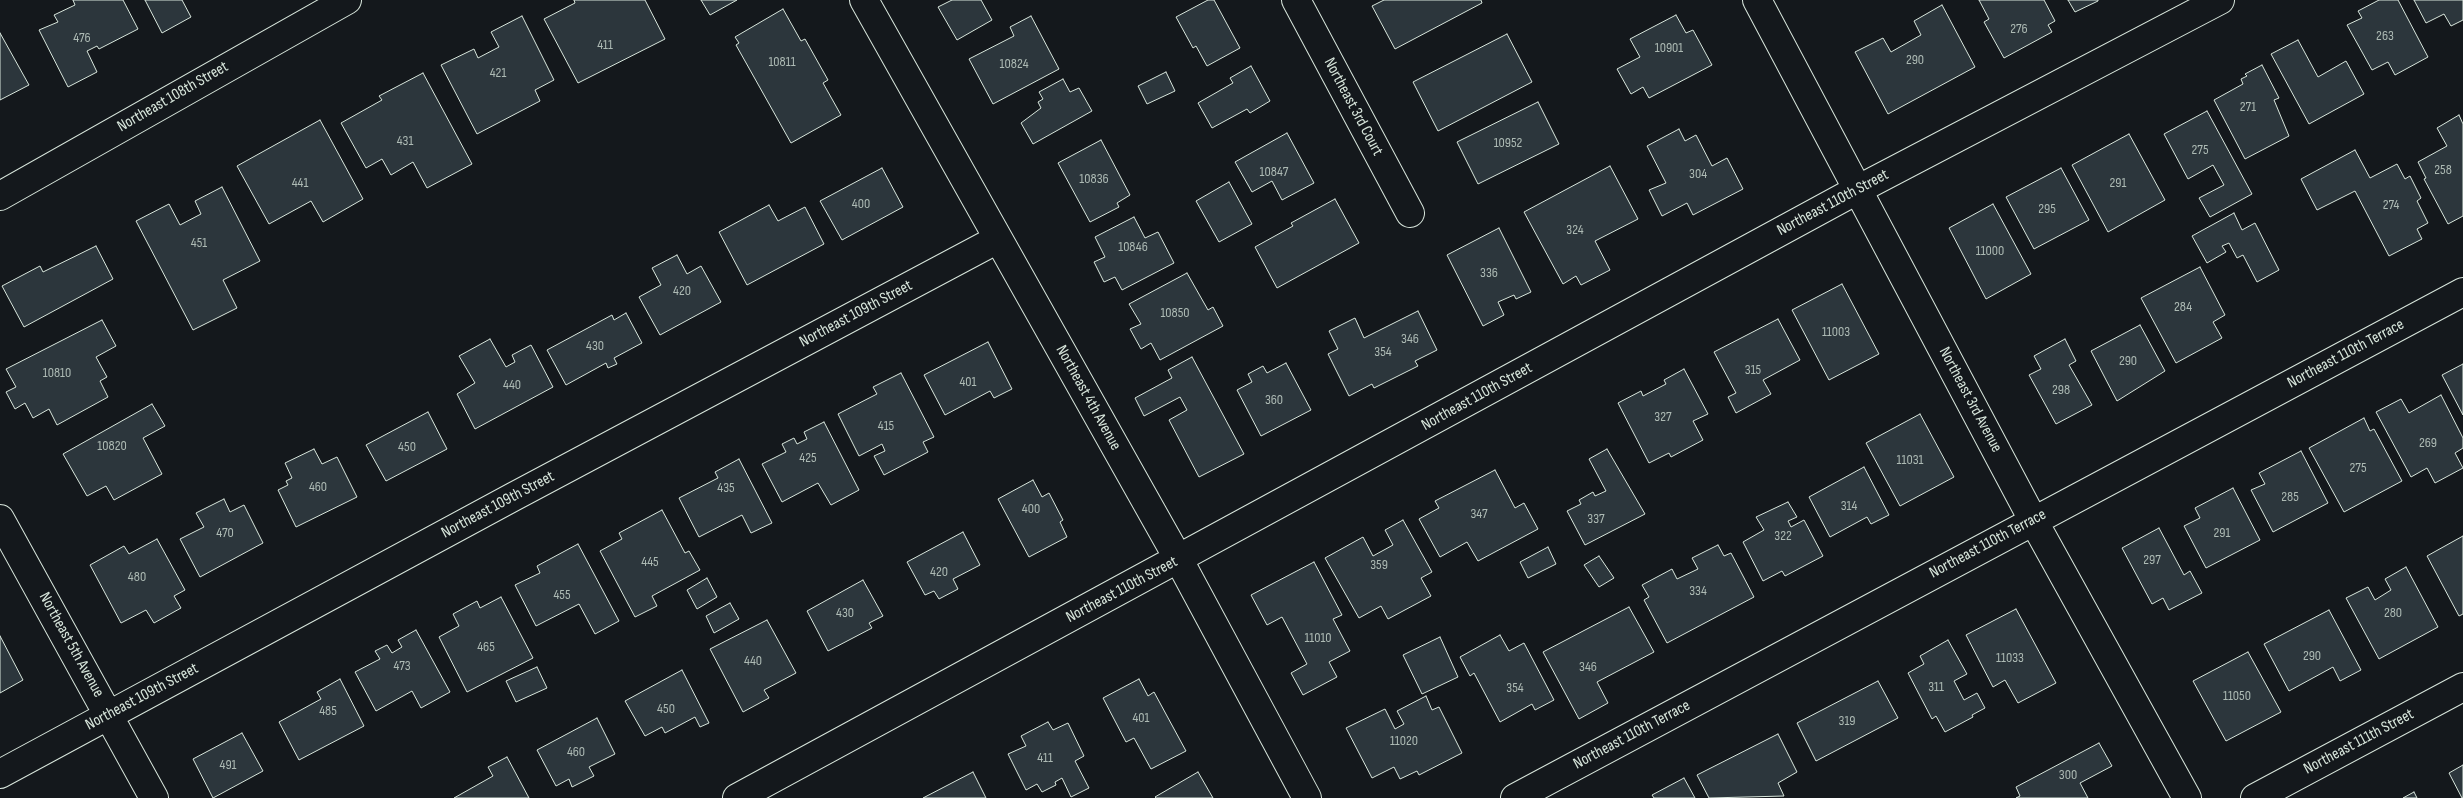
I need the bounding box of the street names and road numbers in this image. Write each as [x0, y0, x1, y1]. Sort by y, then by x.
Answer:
street label: Northeast 3rd Court [1319, 55, 1387, 159]
street label: Northeast 108th Street [114, 57, 232, 137]
street label: Northeast 110th Street [1774, 166, 1892, 240]
street label: Northeast 109th Street [796, 276, 916, 352]
street label: Northeast 110th Terrace [2284, 315, 2408, 393]
street label: Northeast 4th Avenue [1051, 342, 1125, 454]
street label: Northeast 3rd Avenue [1934, 344, 2006, 456]
street label: Northeast 110th Street [1418, 359, 1536, 435]
street label: Northeast 109th Street [438, 467, 558, 543]
street label: Northeast 110th Terrace [1926, 505, 2050, 583]
street label: Northeast 110th Street [1063, 553, 1181, 627]
street label: Northeast 5th Avenue [34, 589, 108, 701]
street label: Northeast 109th Street [82, 659, 202, 735]
street label: Northeast 110th Terrace [1570, 696, 1694, 774]
street label: Northeast 111th Street [2301, 705, 2417, 779]

